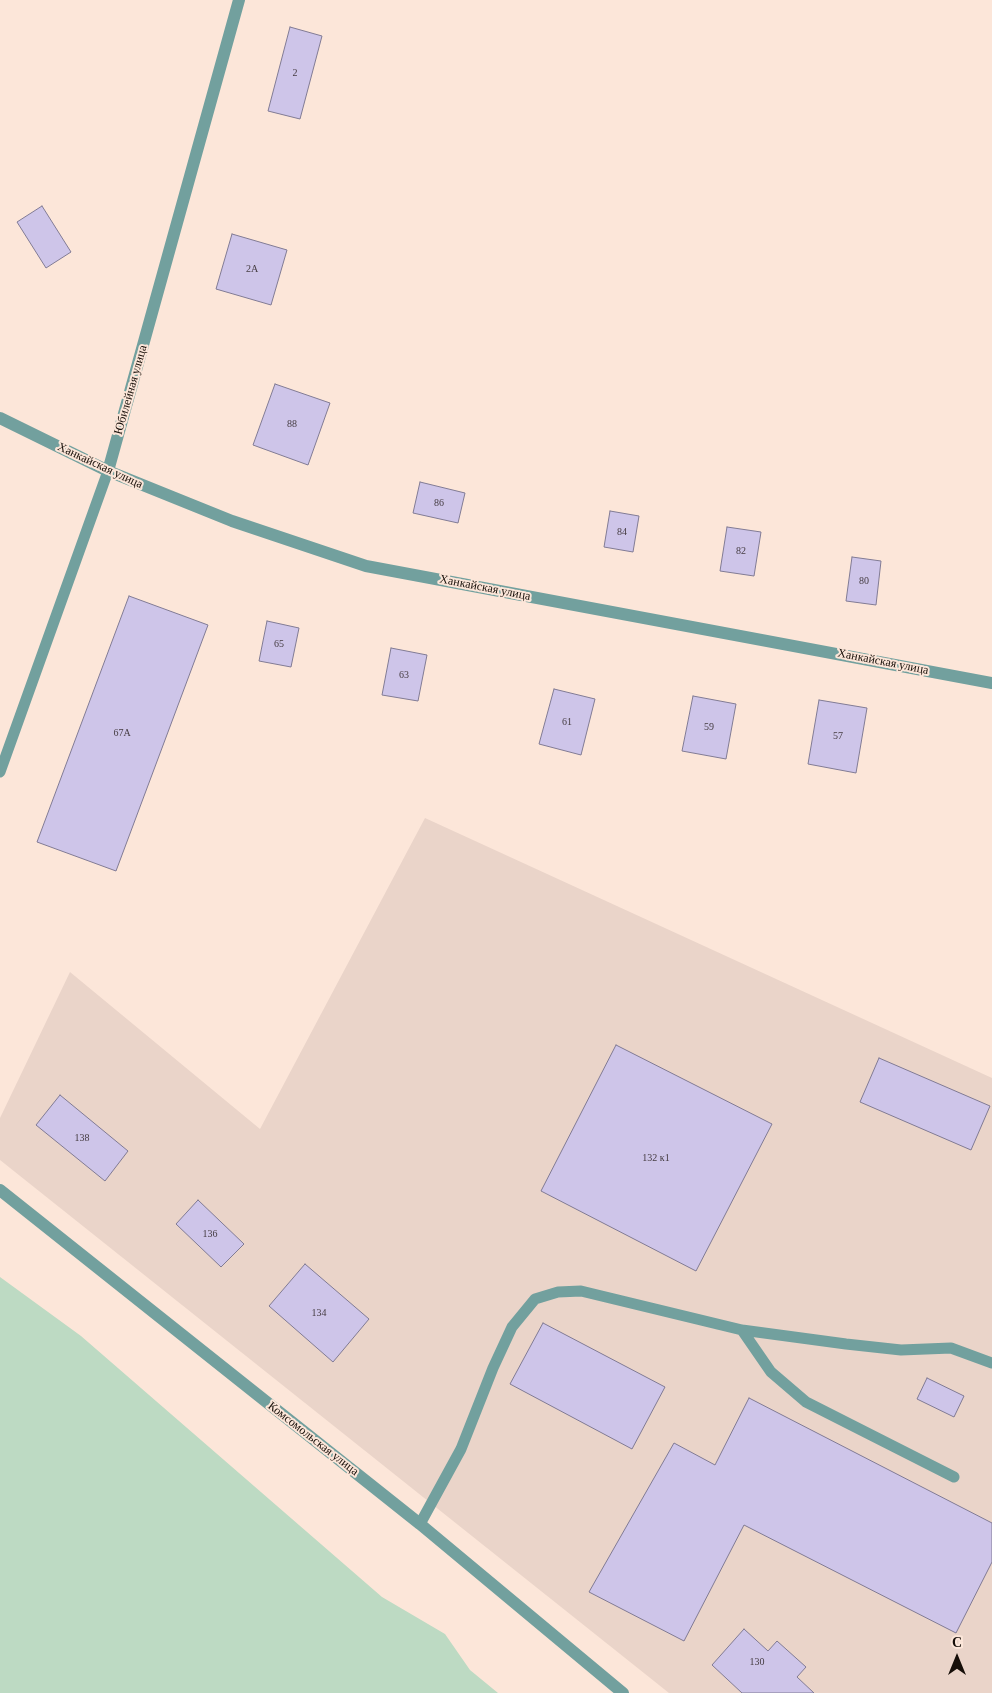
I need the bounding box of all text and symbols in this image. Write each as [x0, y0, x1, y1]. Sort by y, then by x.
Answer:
house number: 2 [292, 67, 298, 79]
house number: 2А [246, 263, 258, 275]
street label: Юбилейная улица [111, 344, 151, 436]
house number: 88 [287, 418, 297, 430]
street label: Ханкайская улица [55, 440, 145, 492]
house number: 86 [434, 497, 444, 509]
house number: 84 [617, 526, 627, 538]
house number: 82 [736, 545, 746, 557]
street label: Ханкайская улица [438, 572, 532, 604]
house number: 80 [859, 575, 869, 587]
house number: 65 [274, 638, 284, 650]
street label: Ханкайская улица [836, 646, 930, 678]
house number: 63 [399, 669, 409, 681]
house number: 61 [562, 716, 572, 728]
house number: 59 [704, 721, 714, 733]
house number: 67А [113, 727, 131, 739]
house number: 57 [833, 730, 843, 742]
house number: 138 [74, 1132, 90, 1144]
house number: 132 к1 [642, 1152, 670, 1164]
house number: 136 [202, 1228, 218, 1240]
house number: 134 [312, 1307, 326, 1319]
street label: Комсомольская улица [265, 1399, 361, 1479]
north arrow [932, 1633, 982, 1683]
text: С [952, 1635, 962, 1650]
house number: 130 [750, 1656, 764, 1668]

